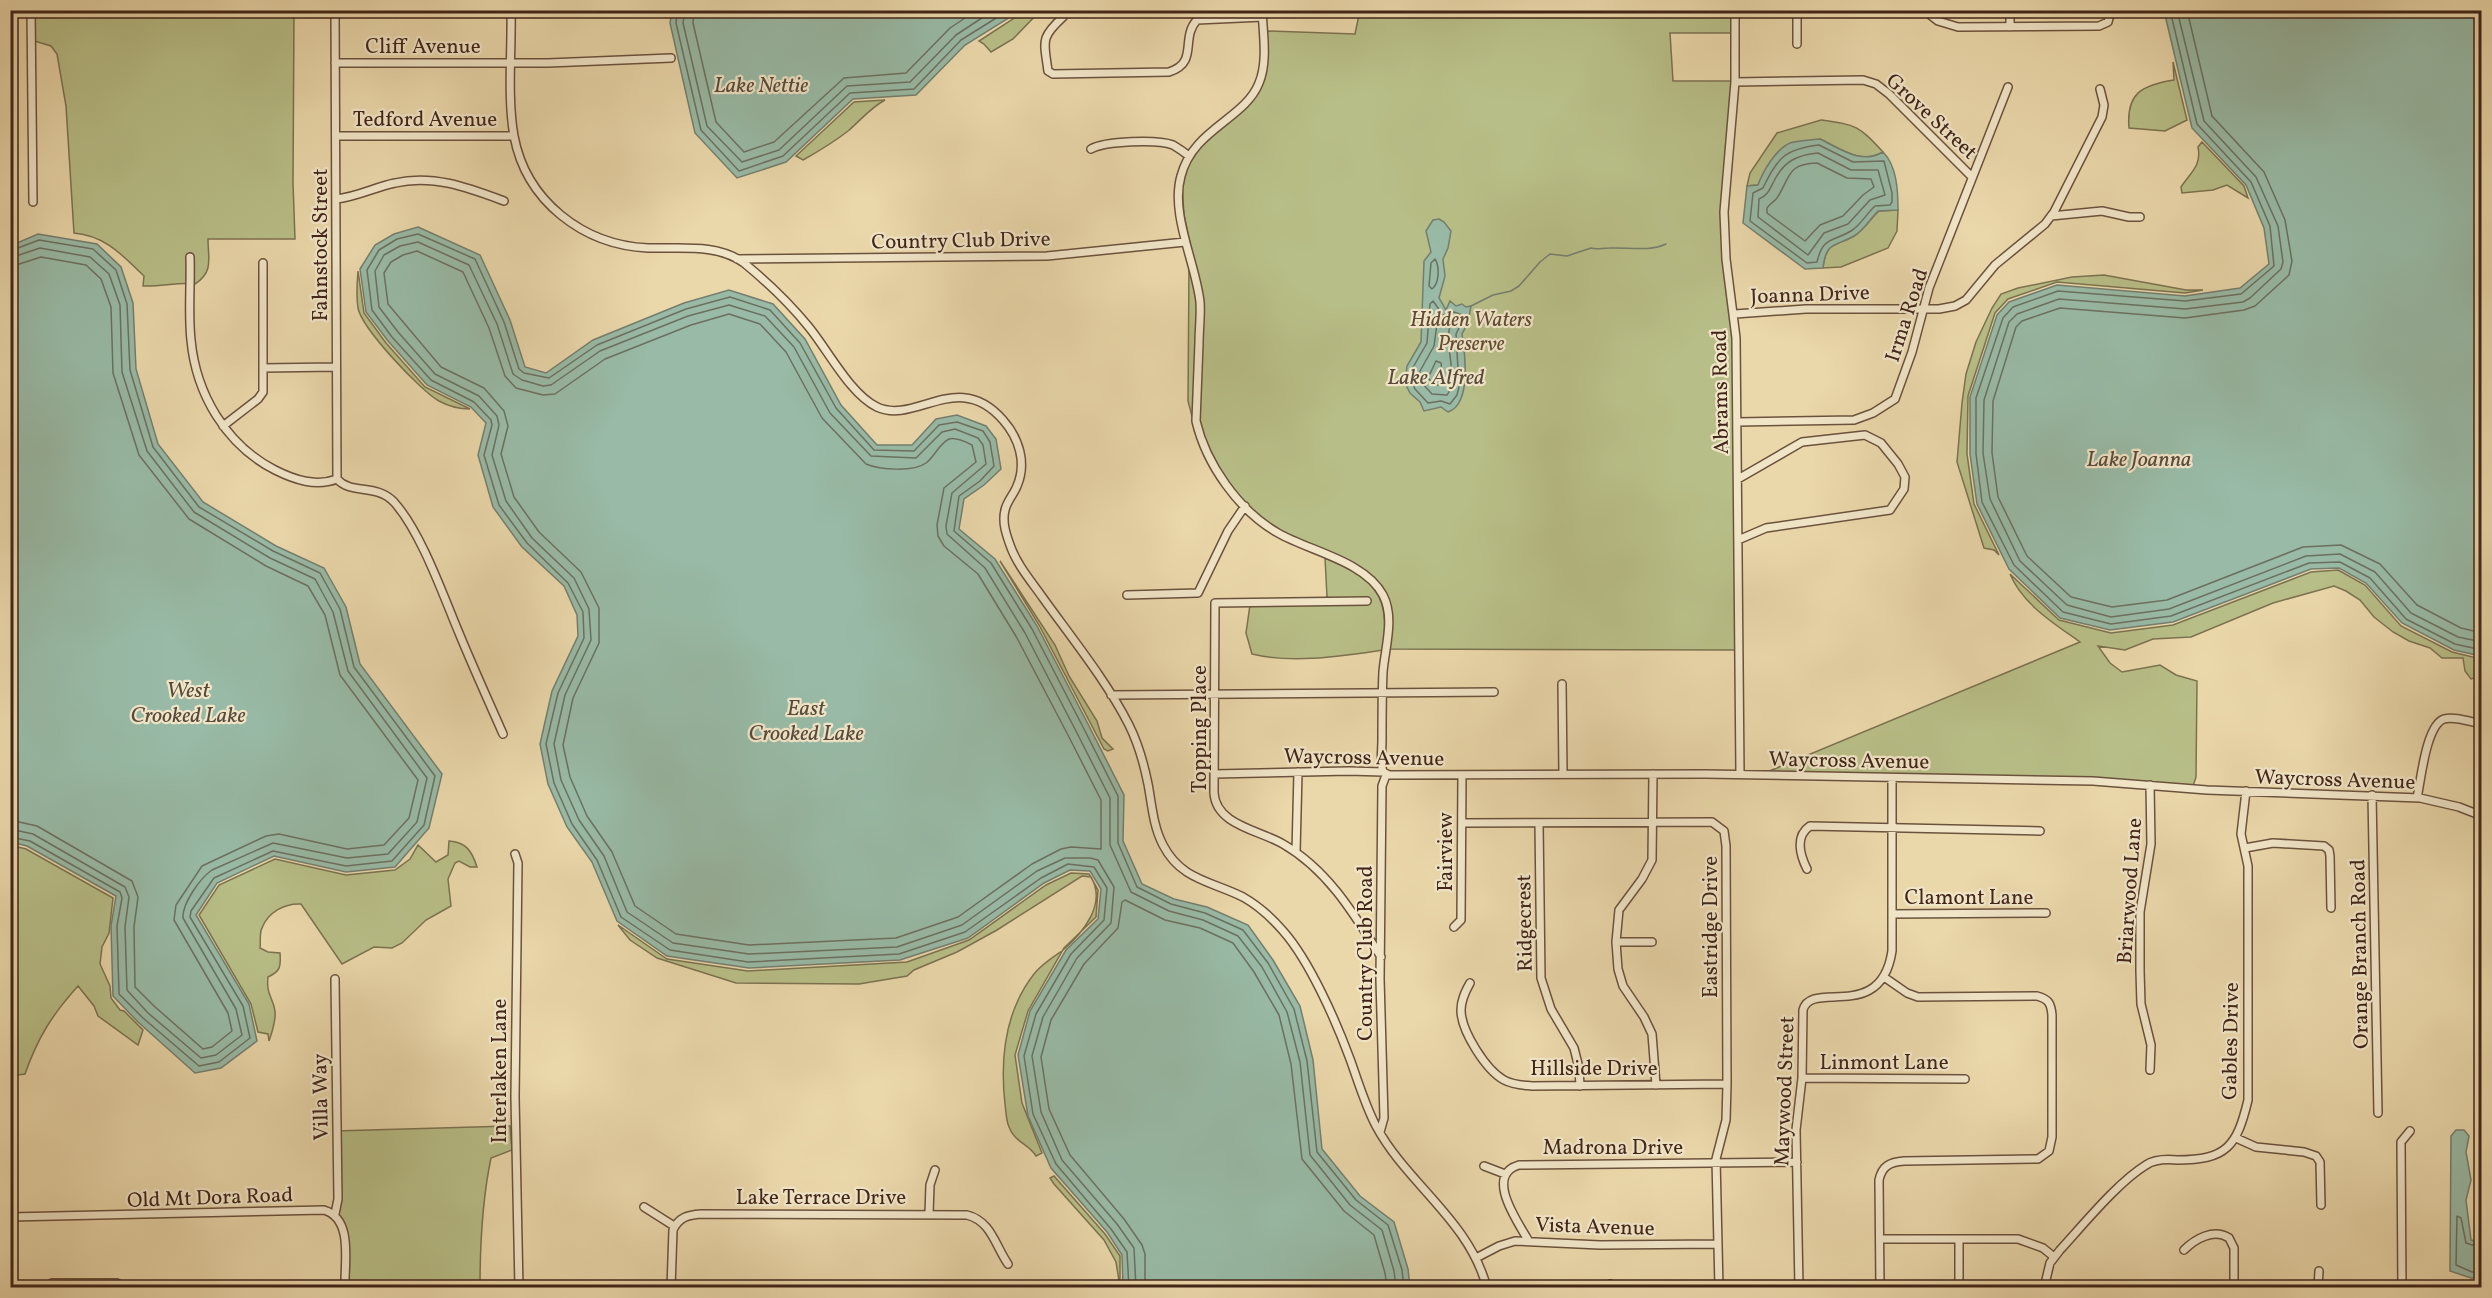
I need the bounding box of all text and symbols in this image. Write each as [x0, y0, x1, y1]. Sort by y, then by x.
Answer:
street label: Cliff Avenue [365, 33, 481, 62]
street label: Grove Street [1879, 67, 1983, 167]
water label: Lake Nettie [714, 71, 808, 102]
street label: Tedford Avenue [353, 106, 497, 135]
street label: Fahnstock Street [307, 168, 336, 322]
street label: Country Club Drive [871, 225, 1051, 258]
street label: Irma Road [1879, 265, 1936, 366]
street label: Joanna Drive [1750, 279, 1870, 312]
park label: Hidden Waters Preserve [1410, 306, 1532, 359]
street label: Abrams Road [1706, 329, 1737, 455]
water label: Lake Alfred [1387, 363, 1485, 394]
water label: Lake Joanna [2087, 445, 2191, 476]
street label: Topping Place [1186, 665, 1215, 793]
water label: West Crooked Lake [131, 676, 245, 732]
water label: East Crooked Lake [749, 694, 863, 750]
street label: Waycross Avenue [1283, 743, 1445, 774]
street label: Waycross Avenue [1768, 746, 1930, 777]
street label: Waycross Avenue [2254, 763, 2416, 798]
street label: Fairview [1432, 812, 1461, 892]
street label: Briarwood Lane [2111, 817, 2150, 965]
street label: Eastridge Drive [1697, 856, 1726, 998]
street label: Orange Branch Road [2344, 859, 2377, 1049]
street label: Country Club Road [1352, 865, 1381, 1041]
street label: Ridgecrest [1510, 874, 1541, 972]
street label: Clamont Lane [1904, 884, 2034, 913]
street label: Gables Drive [2216, 982, 2247, 1100]
street label: Interlaken Lane [486, 998, 515, 1144]
street label: Maywood Street [1768, 1015, 1803, 1167]
street label: Linmont Lane [1819, 1049, 1949, 1078]
street label: Villa Way [306, 1053, 337, 1141]
street label: Hillside Drive [1530, 1055, 1658, 1084]
street label: Madrona Drive [1543, 1134, 1683, 1163]
street label: Old Mt Dora Road [127, 1181, 294, 1216]
street label: Lake Terrace Drive [736, 1184, 906, 1213]
street label: Vista Avenue [1535, 1211, 1655, 1244]

